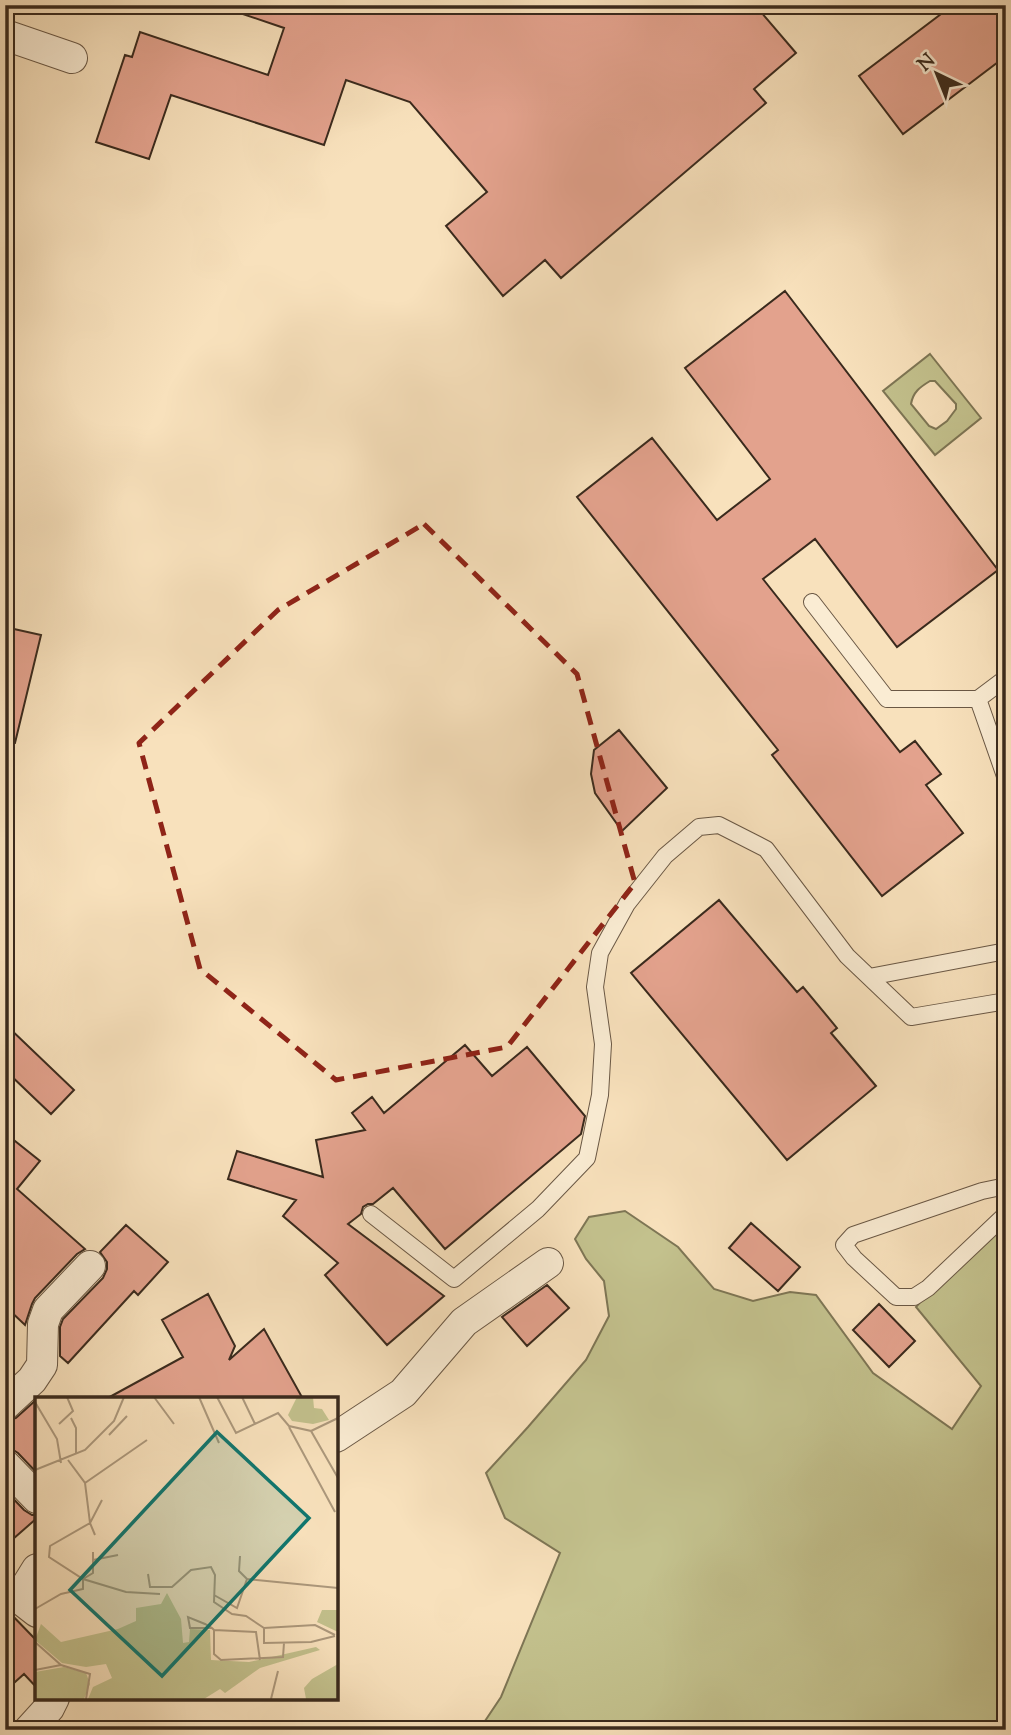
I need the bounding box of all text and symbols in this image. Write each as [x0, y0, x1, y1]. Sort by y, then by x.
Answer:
north arrow [902, 38, 972, 108]
text: N [912, 48, 942, 78]
inset map [35, 1397, 338, 1700]

